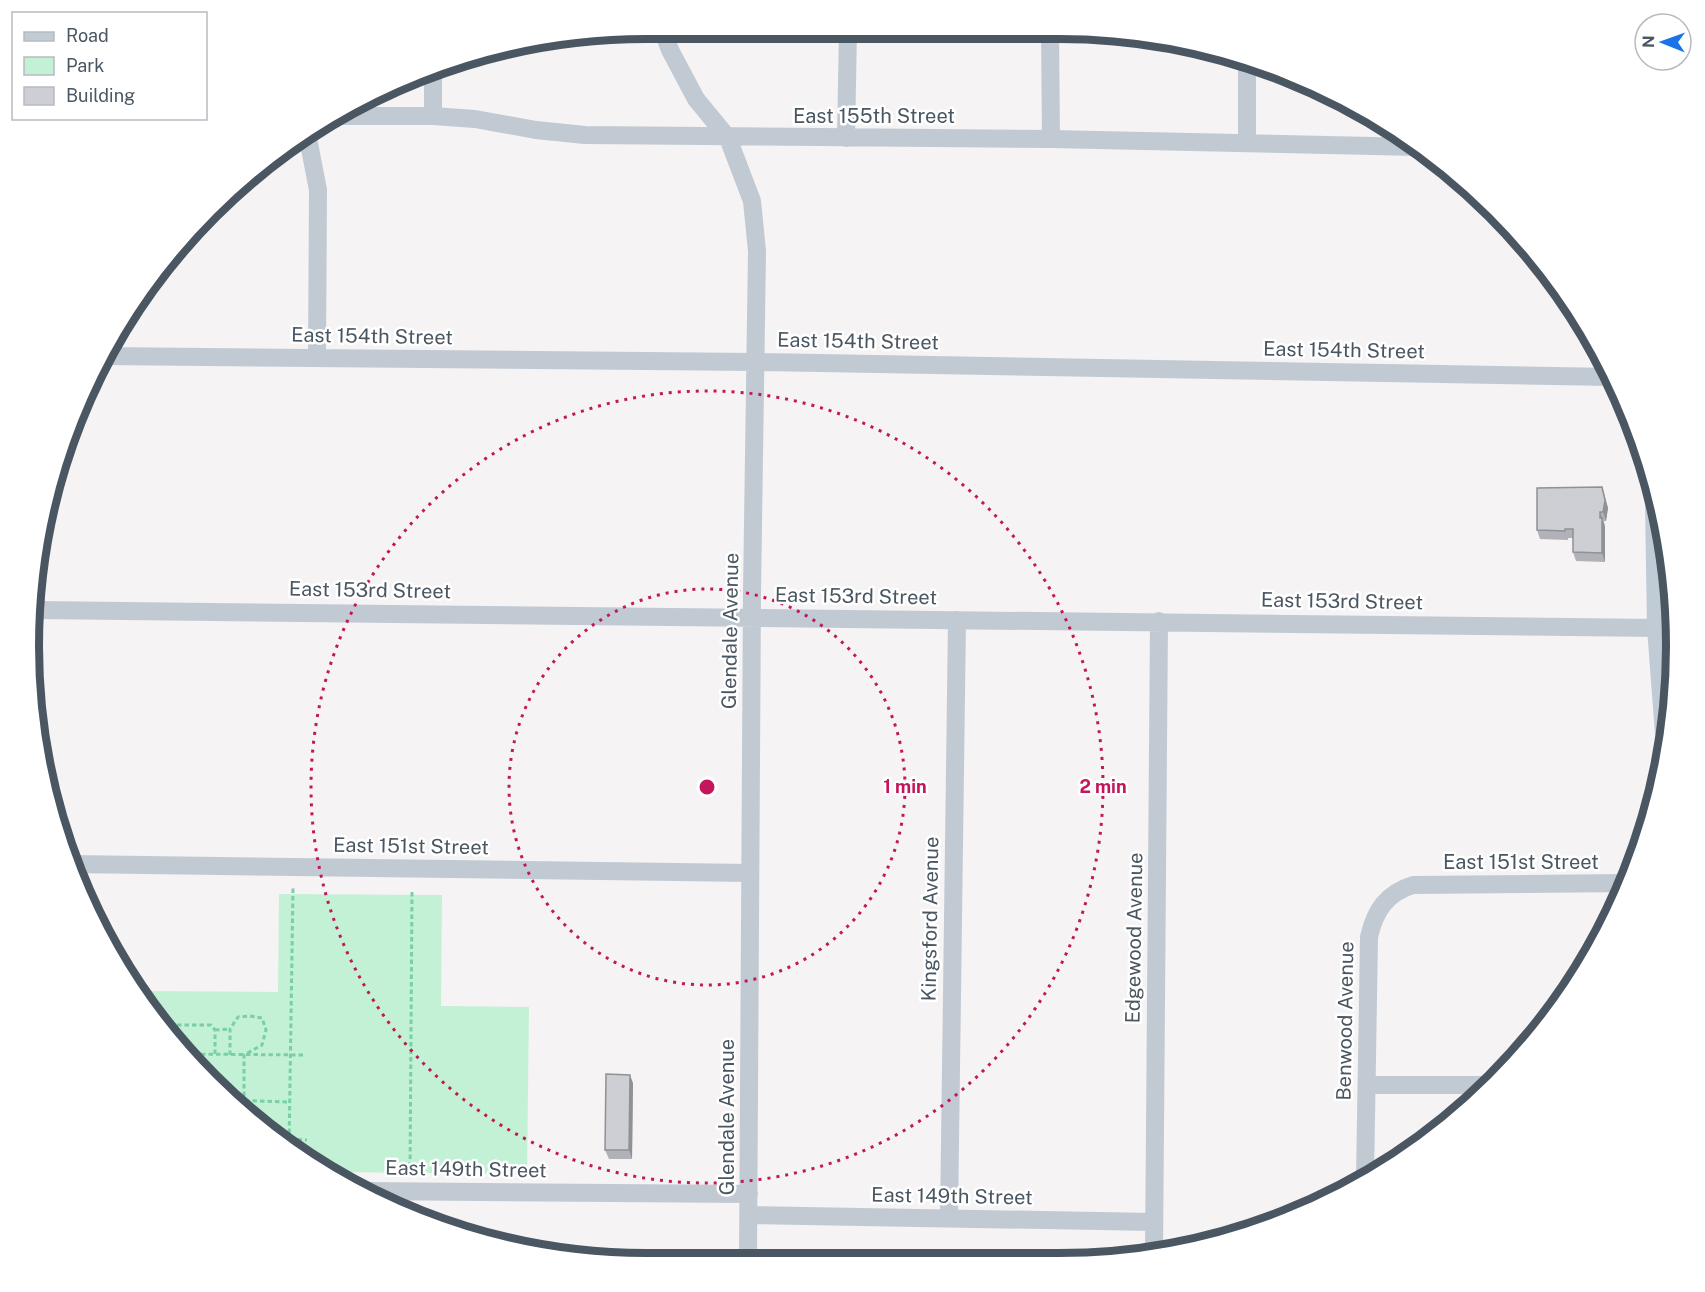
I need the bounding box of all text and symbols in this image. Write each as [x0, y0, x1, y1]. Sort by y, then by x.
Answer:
legend [12, 12, 207, 120]
north arrow [1633, 12, 1693, 72]
text: Road [66, 25, 109, 46]
text: N [1639, 35, 1658, 48]
text: Park [66, 55, 104, 76]
text: Building [66, 85, 135, 106]
street label: East 155th Street [793, 104, 955, 128]
street label: East 154th Street [291, 323, 453, 349]
street label: East 154th Street [777, 328, 939, 354]
street label: East 154th Street [1263, 337, 1425, 363]
street label: Glendale Avenue [717, 553, 743, 709]
street label: East 153rd Street [289, 577, 451, 603]
street label: East 153rd Street [775, 583, 937, 609]
street label: East 153rd Street [1261, 588, 1423, 614]
text: 1 min [883, 776, 927, 797]
text: 2 min [1079, 776, 1127, 797]
centre of rings [697, 777, 717, 797]
street label: East 151st Street [333, 833, 489, 859]
street label: Kingsford Avenue [917, 836, 943, 1002]
street label: East 151st Street [1443, 850, 1599, 874]
street label: Edgewood Avenue [1121, 852, 1147, 1024]
street label: Benwood Avenue [1332, 941, 1358, 1101]
street label: Glendale Avenue [715, 1039, 739, 1195]
street label: East 149th Street [385, 1156, 547, 1182]
street label: East 149th Street [871, 1183, 1033, 1209]

